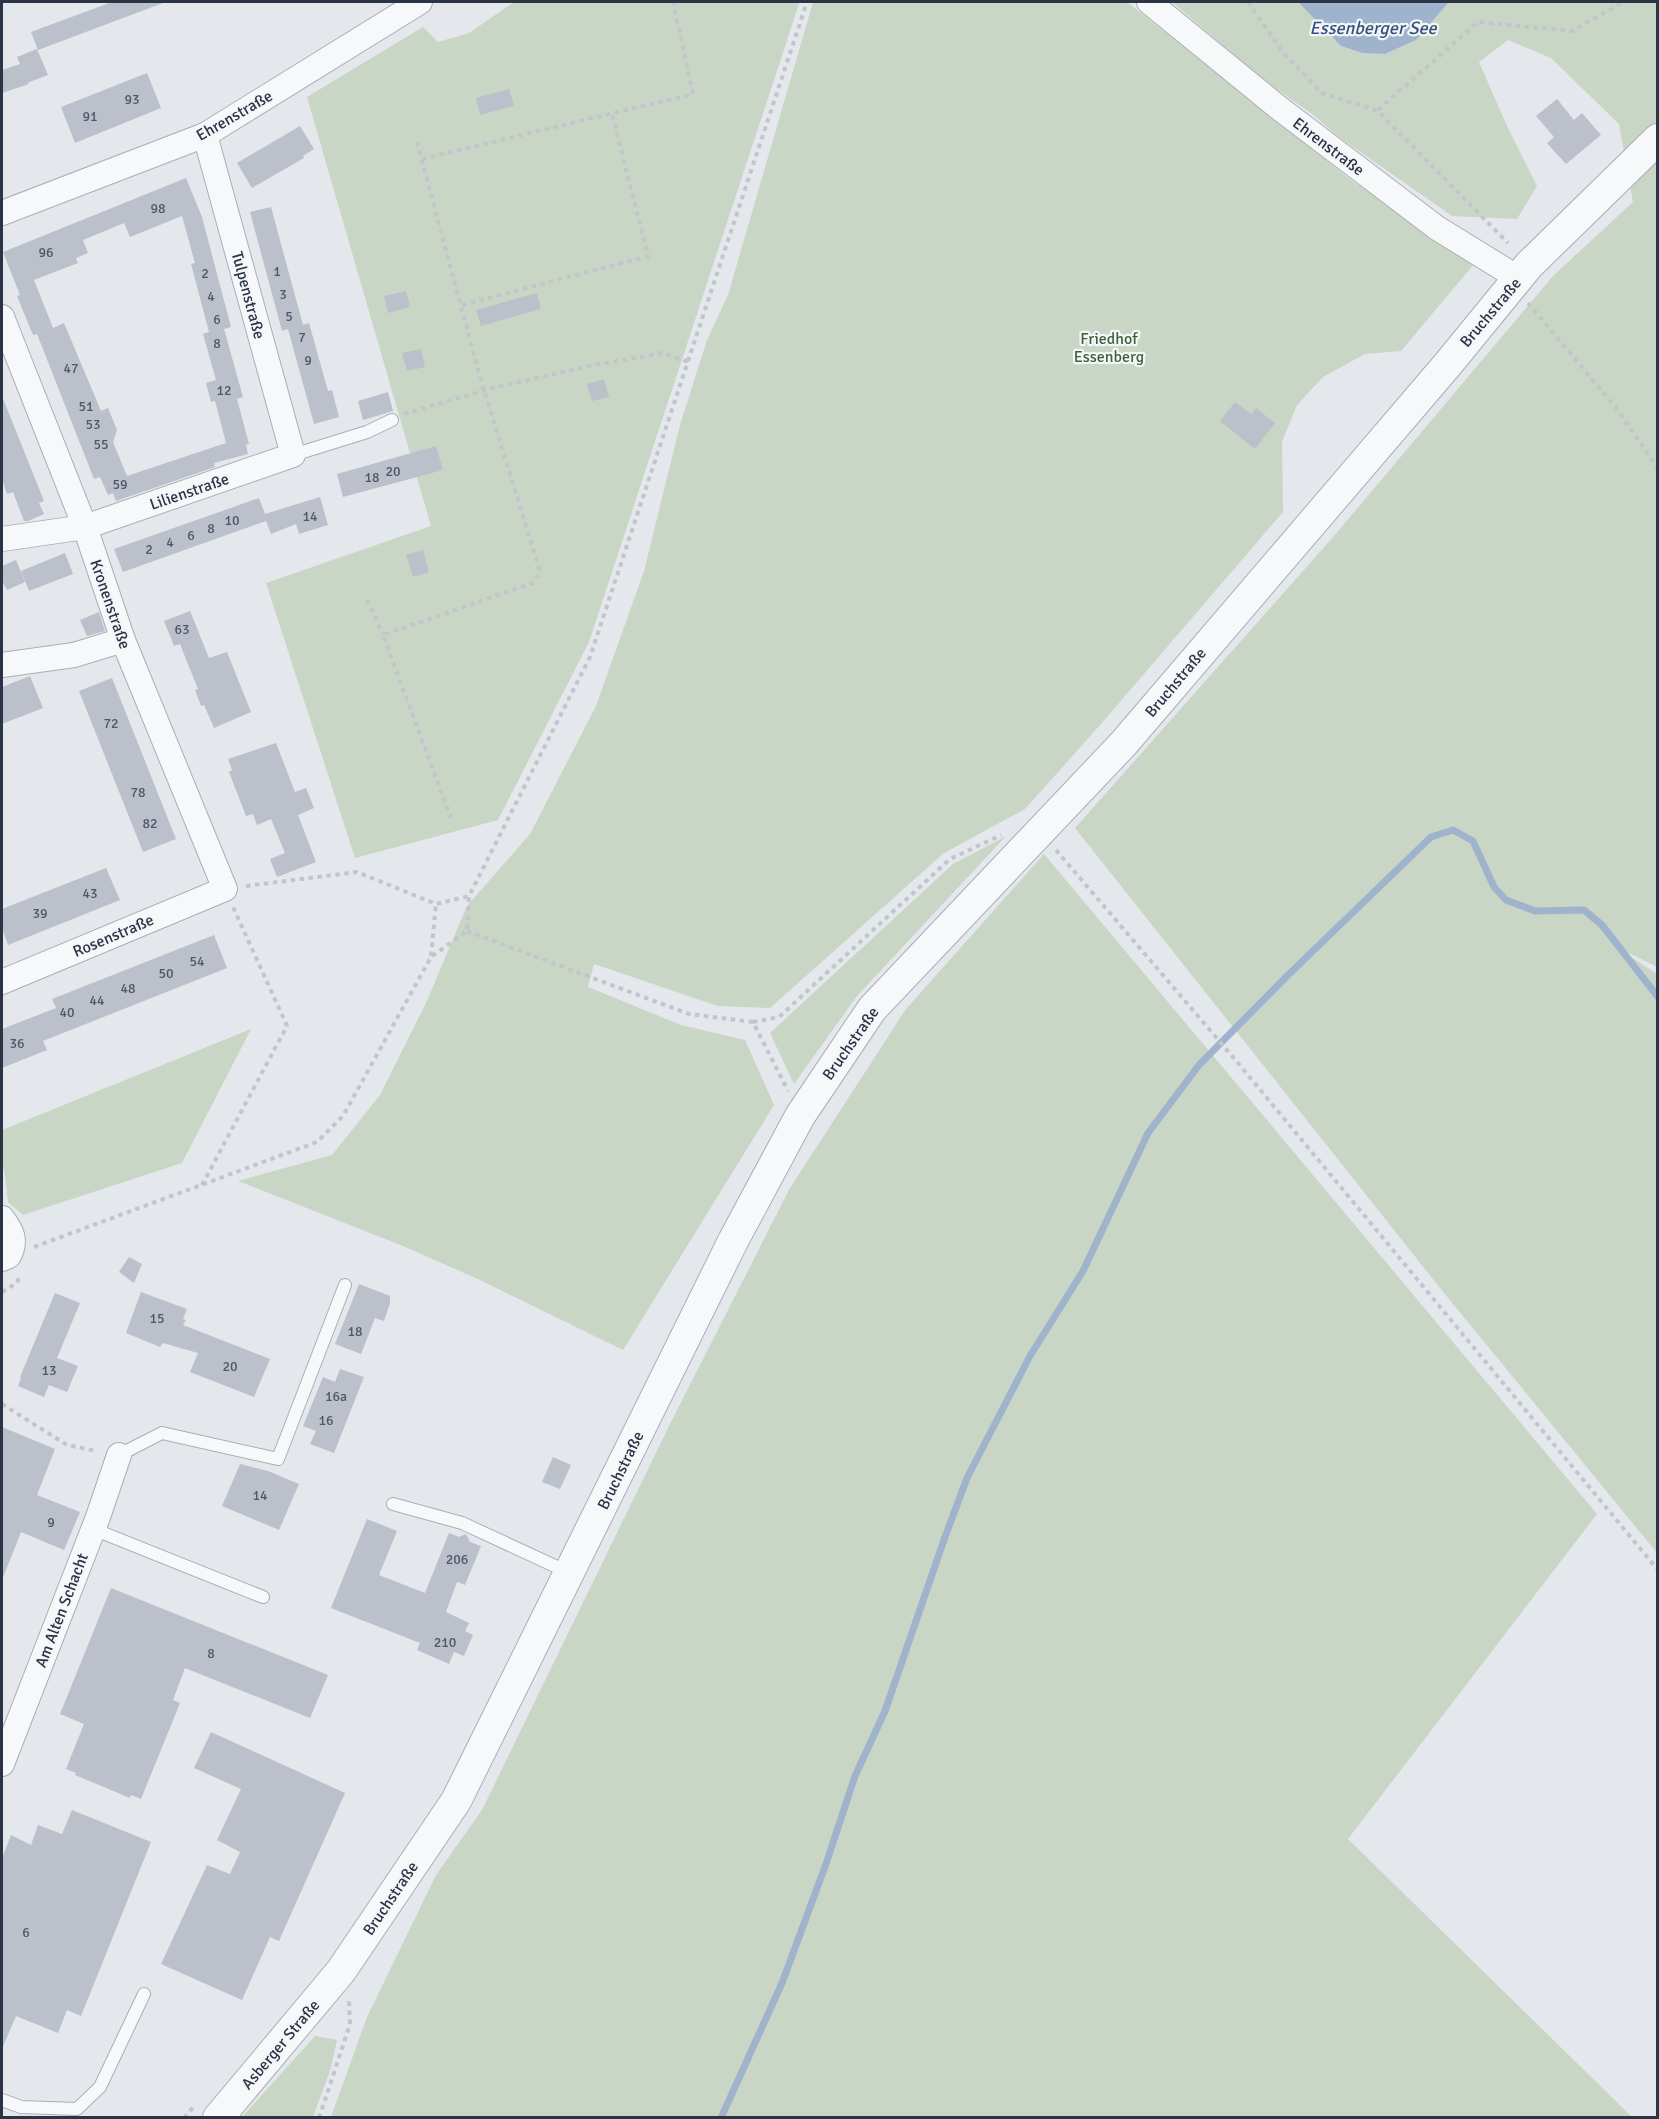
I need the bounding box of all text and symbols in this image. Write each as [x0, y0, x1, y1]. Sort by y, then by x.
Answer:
water label: Essenberger See [1310, 17, 1437, 39]
street label: Ehrenstraße [193, 86, 276, 146]
house number: 93 [124, 91, 140, 108]
house number: 91 [82, 108, 98, 125]
street label: Ehrenstraße [1289, 113, 1368, 180]
house number: 98 [150, 200, 166, 217]
house number: 96 [38, 244, 54, 261]
street label: Tulpenstraße [227, 249, 269, 341]
house number: 1 [273, 263, 281, 280]
house number: 2 [201, 265, 209, 282]
street label: Bruchstraße [1456, 274, 1526, 352]
house number: 3 [279, 286, 287, 303]
house number: 4 [207, 288, 215, 305]
house number: 5 [285, 308, 293, 325]
house number: 6 [213, 311, 221, 328]
house number: 7 [298, 329, 306, 346]
park label: Friedhof Essenberg [1074, 329, 1144, 367]
house number: 8 [213, 335, 221, 352]
house number: 9 [304, 352, 312, 369]
house number: 47 [63, 360, 79, 377]
house number: 12 [216, 382, 232, 399]
house number: 51 [78, 398, 94, 415]
house number: 53 [85, 416, 101, 433]
house number: 55 [93, 436, 109, 453]
house number: 20 [385, 463, 401, 480]
street label: Lilienstraße [147, 469, 232, 515]
house number: 18 [364, 469, 380, 486]
house number: 59 [112, 476, 128, 493]
house number: 14 [302, 508, 318, 525]
house number: 10 [224, 512, 240, 529]
house number: 8 [207, 520, 215, 537]
house number: 6 [187, 527, 195, 544]
house number: 4 [166, 534, 174, 551]
house number: 2 [145, 541, 153, 558]
street label: Kronenstraße [85, 557, 135, 652]
house number: 63 [174, 621, 190, 638]
street label: Bruchstraße [1141, 644, 1211, 722]
house number: 72 [103, 715, 119, 732]
house number: 78 [130, 784, 146, 801]
house number: 82 [142, 815, 158, 832]
house number: 43 [82, 885, 98, 902]
house number: 39 [32, 905, 48, 922]
street label: Rosenstraße [70, 910, 157, 962]
house number: 54 [189, 953, 205, 970]
house number: 50 [158, 965, 174, 982]
house number: 48 [120, 980, 136, 997]
house number: 44 [89, 992, 105, 1009]
street label: Bruchstraße [818, 1003, 883, 1084]
house number: 40 [59, 1004, 75, 1021]
house number: 36 [9, 1035, 25, 1052]
house number: 15 [149, 1310, 165, 1327]
house number: 18 [347, 1323, 363, 1340]
house number: 20 [222, 1358, 238, 1375]
house number: 13 [41, 1362, 57, 1379]
house number: 16a [325, 1388, 347, 1405]
house number: 16 [318, 1412, 334, 1429]
street label: Bruchstraße [593, 1428, 648, 1513]
house number: 14 [252, 1487, 268, 1504]
house number: 9 [47, 1514, 55, 1531]
street label: Am Alten Schacht [31, 1550, 93, 1670]
house number: 206 [446, 1551, 468, 1568]
house number: 210 [434, 1634, 456, 1651]
house number: 8 [207, 1645, 215, 1662]
street label: Bruchstraße [359, 1858, 423, 1939]
house number: 6 [22, 1924, 30, 1941]
street label: Asberger Straße [237, 1996, 324, 2094]

